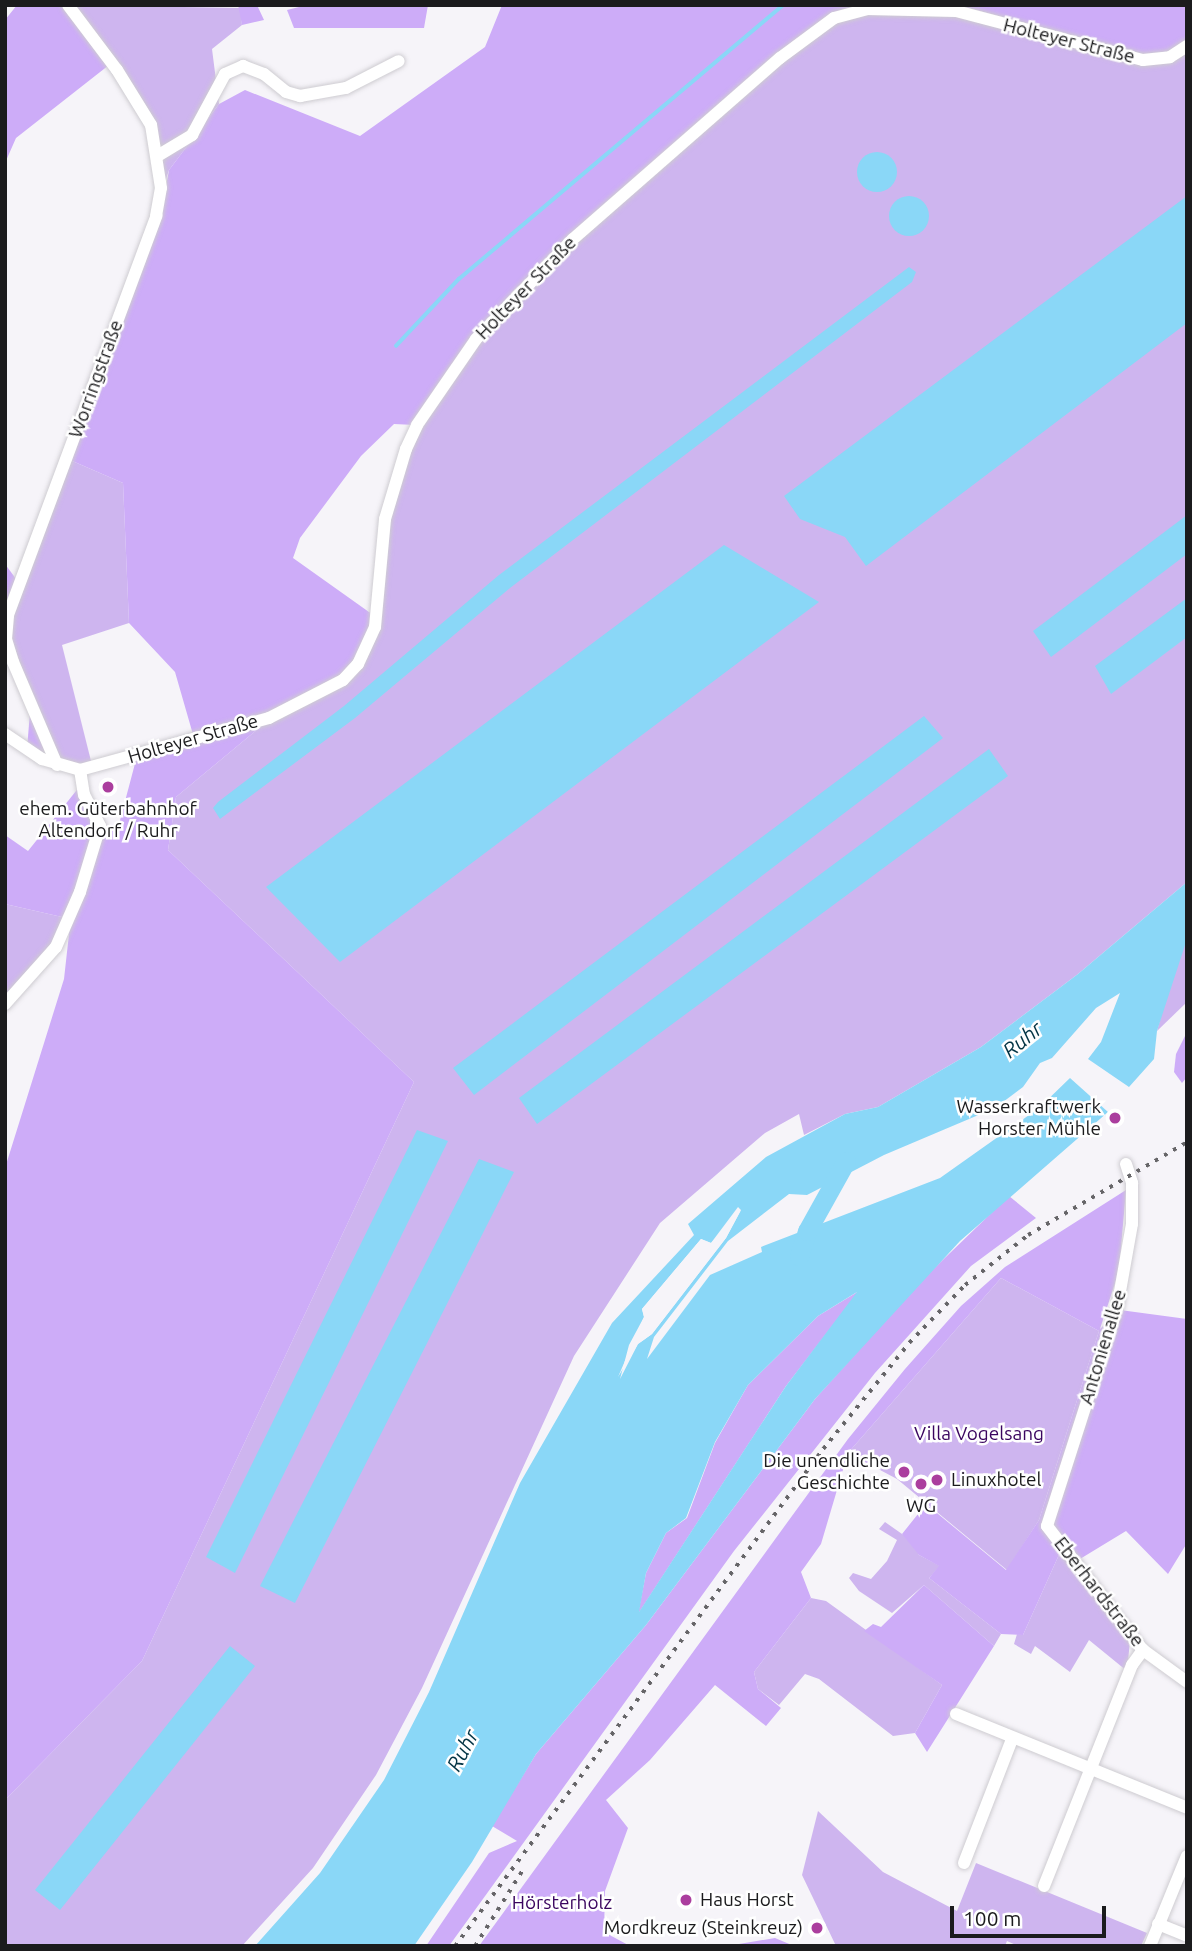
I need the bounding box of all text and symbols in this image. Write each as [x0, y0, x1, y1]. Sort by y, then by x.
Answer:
street label: Holteyer Straße [1001, 14, 1137, 68]
street label: Holteyer Straße [471, 232, 581, 344]
street label: Worringstraße [64, 317, 128, 441]
street label: Holteyer Straße [125, 709, 261, 769]
marker: ehem. Güterbahnhof Altendorf / Ruhr [100, 779, 116, 795]
place label: ehem. Güterbahnhof Altendorf / Ruhr [19, 798, 197, 842]
water label: Ruhr [997, 1015, 1047, 1063]
place label: Wasserkraftwerk Horster Mühle [957, 1096, 1101, 1140]
marker: Wasserkraftwerk Horster Mühle [1107, 1110, 1123, 1126]
street label: Antonienallee [1075, 1287, 1131, 1407]
park label: Villa Vogelsang [914, 1423, 1044, 1445]
place label: Die unendliche Geschichte [763, 1450, 890, 1494]
marker: Die unendliche Geschichte [896, 1464, 912, 1480]
place label: Linuxhotel [951, 1469, 1041, 1491]
marker: Linuxhotel [929, 1472, 945, 1488]
marker: WG [913, 1476, 929, 1492]
place label: WG [906, 1495, 936, 1517]
street label: Eberhardstraße [1049, 1533, 1149, 1651]
water label: Ruhr [441, 1725, 483, 1775]
place label: Haus Horst [700, 1889, 794, 1911]
park label: Hörsterholz [512, 1892, 612, 1914]
marker: Haus Horst [678, 1892, 694, 1908]
scale bar [954, 1892, 1110, 1936]
text: 100 m [963, 1906, 1021, 1930]
place label: Mordkreuz (Steinkreuz) [604, 1917, 803, 1939]
marker: Mordkreuz (Steinkreuz) [809, 1920, 825, 1936]

